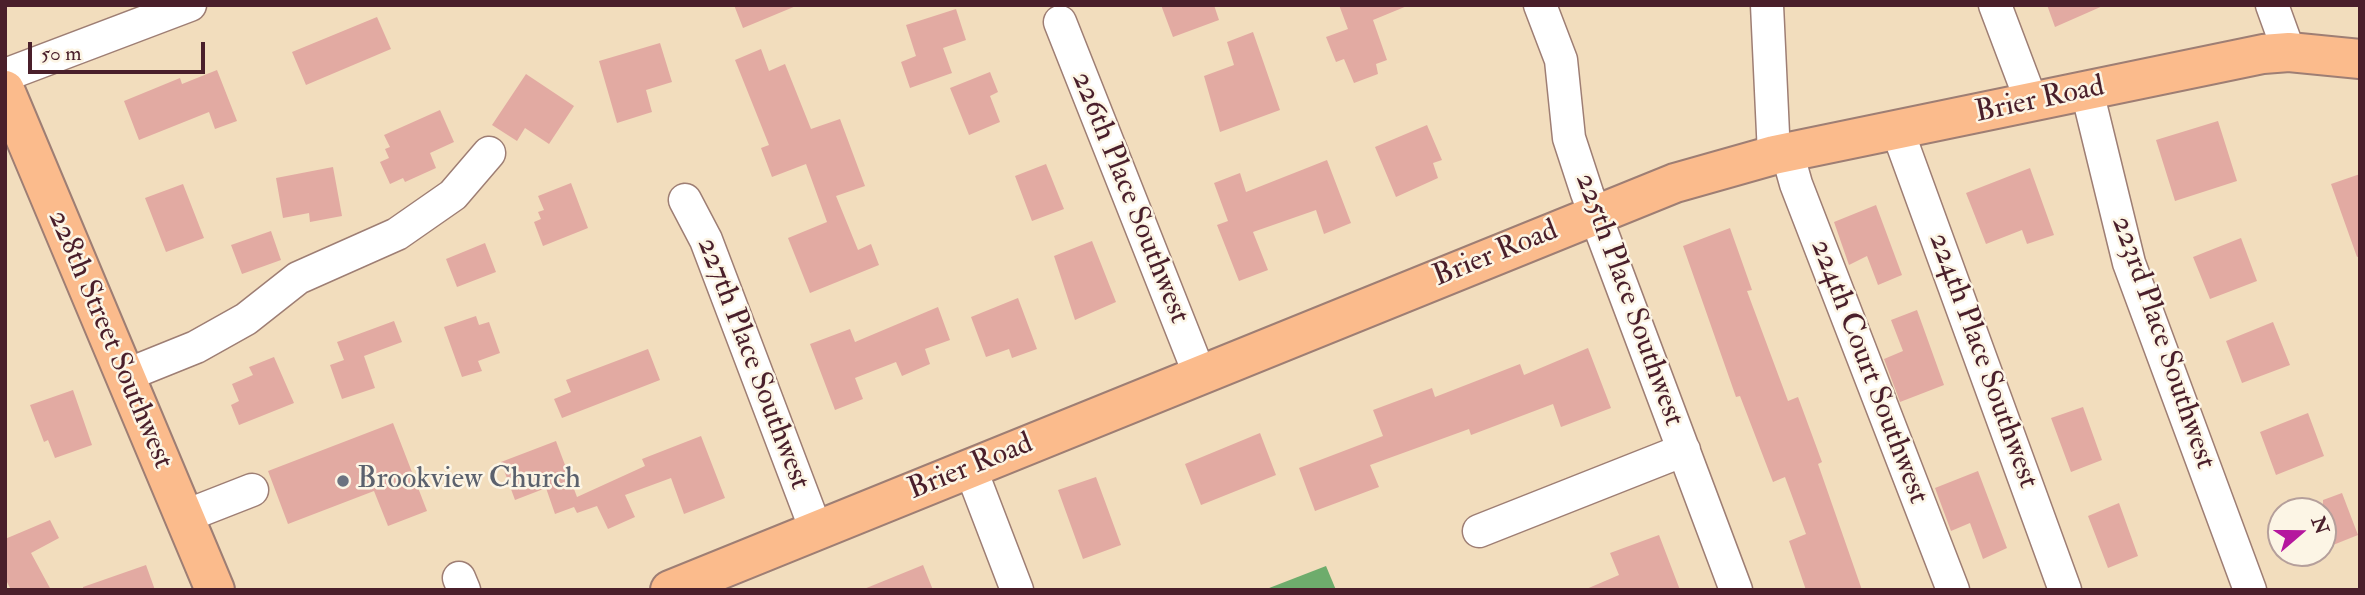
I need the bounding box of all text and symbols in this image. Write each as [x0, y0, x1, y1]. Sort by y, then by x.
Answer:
scale bar [32, 28, 208, 72]
text: 50 m [41, 40, 82, 67]
street label: 226th Place Southwest [1062, 67, 1196, 329]
street label: Brier Road [1972, 70, 2108, 132]
street label: 225th Place Southwest [1566, 169, 1690, 431]
street label: 228th Street Southwest [38, 205, 180, 475]
street label: 223rd Place Southwest [2102, 212, 2222, 474]
street label: Brier Road [1428, 214, 1564, 296]
street label: 224th Place Southwest [1919, 228, 2045, 494]
street label: 227th Place Southwest [687, 233, 817, 495]
street label: 224th Court Southwest [1801, 235, 1935, 509]
street label: Brier Road [903, 427, 1039, 509]
place label: Brookview Church [357, 463, 581, 499]
marker: Brookview Church [335, 473, 351, 489]
north arrow [2267, 497, 2337, 567]
text: N [2306, 513, 2334, 538]

